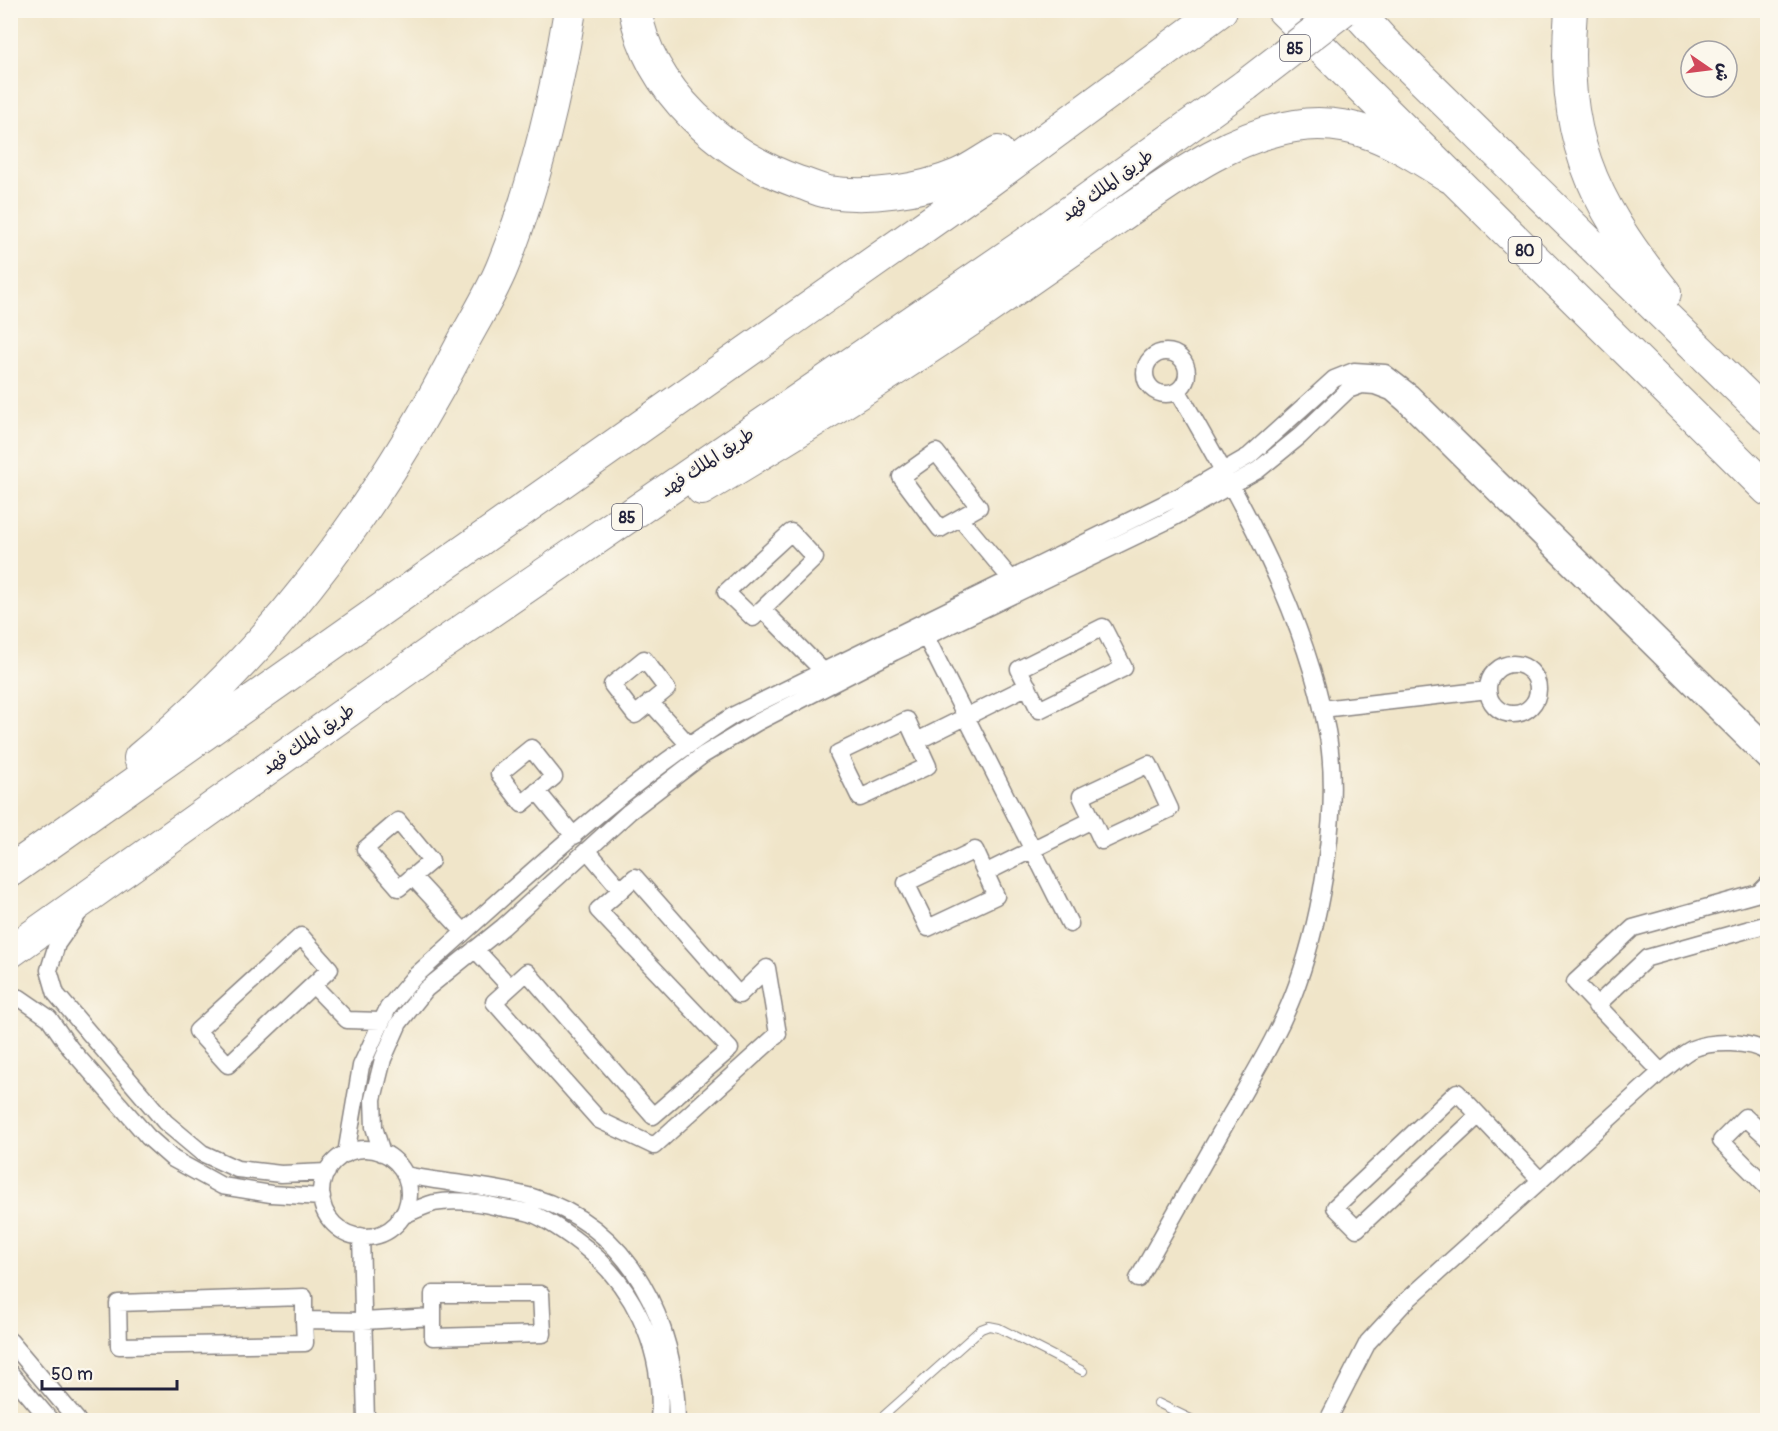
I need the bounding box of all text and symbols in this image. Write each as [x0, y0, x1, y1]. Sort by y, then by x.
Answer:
road number: 85 [1280, 35, 1310, 61]
north arrow [1679, 39, 1739, 99]
text: ش [1711, 61, 1734, 83]
street label: طريق الملك فهد [1057, 144, 1158, 227]
road number: 80 [1508, 237, 1541, 263]
street label: طريق الملك فهد [656, 422, 759, 502]
road number: 85 [612, 504, 642, 530]
street label: طريق الملك فهد [257, 699, 359, 780]
scale bar [42, 1353, 177, 1391]
text: 50 m [51, 1363, 93, 1386]

